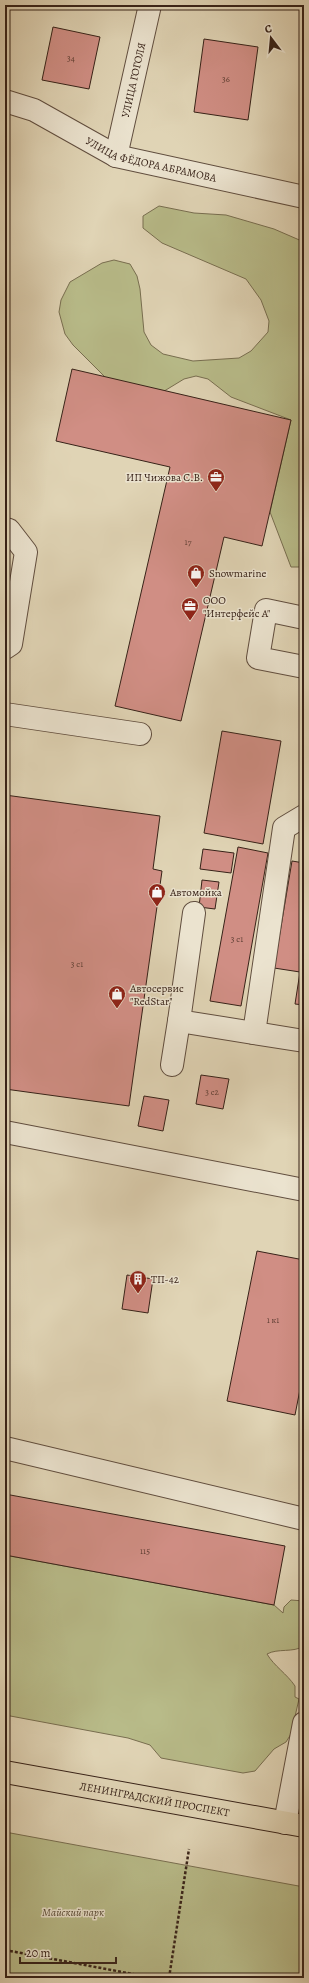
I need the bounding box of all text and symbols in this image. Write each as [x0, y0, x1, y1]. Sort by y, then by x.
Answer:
north arrow [251, 18, 291, 58]
text: С [263, 21, 274, 37]
street label: УЛИЦА ГОГОЛЯ [118, 41, 149, 119]
house number: 34 [67, 52, 75, 64]
house number: 36 [222, 73, 230, 85]
street label: УЛИЦА ФЁДОРА АБРАМОВА [83, 133, 218, 186]
office icon: ИП Чижова С.В. [206, 467, 226, 492]
place label: ИП Чижова С.В. [126, 470, 203, 485]
house number: 17 [185, 536, 192, 548]
shop icon: Snowmarine [186, 563, 206, 588]
place label: Snowmarine [209, 566, 266, 581]
place label: ООО "Интерфейс А" [203, 593, 270, 621]
office icon: ООО "Интерфейс А" [180, 596, 200, 621]
shop icon: Автомойка [147, 882, 167, 907]
place label: Автомойка [169, 885, 223, 900]
house number: 3 с1 [231, 933, 243, 945]
house number: 3 с1 [71, 958, 83, 970]
place label: Автосервис "RedStar" [129, 981, 184, 1009]
shop icon: Автосервис "RedStar" [107, 984, 127, 1009]
house number: 3 с2 [205, 1086, 220, 1098]
building icon: ТП-42 [128, 1269, 148, 1294]
place label: ТП-42 [151, 1272, 179, 1287]
house number: 1 к1 [267, 1314, 279, 1326]
house number: 115 [140, 1545, 150, 1557]
street label: ЛЕНИНГРАДСКИЙ ПРОСПЕКТ [78, 1779, 231, 1820]
park label: Майский парк [42, 1905, 104, 1920]
scale bar [20, 1939, 116, 1965]
text: 20 m [26, 1945, 50, 1961]

